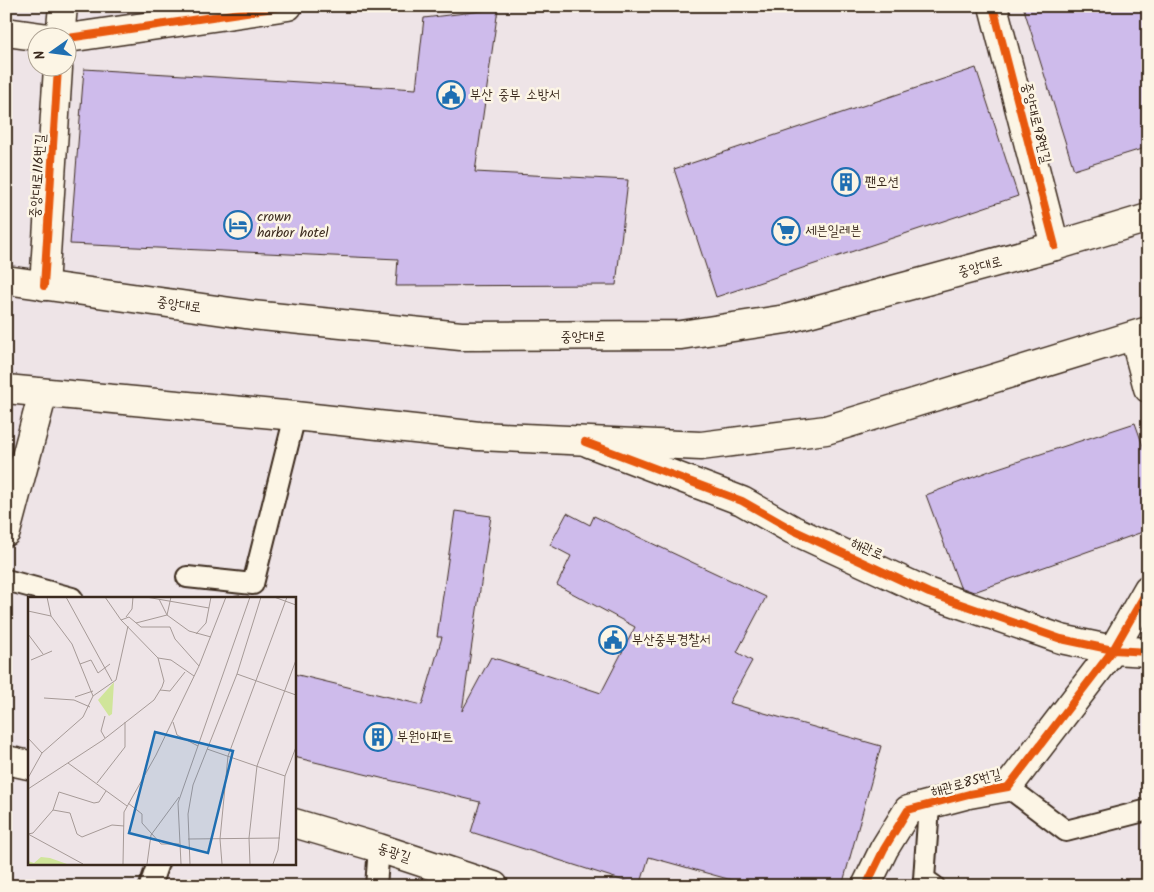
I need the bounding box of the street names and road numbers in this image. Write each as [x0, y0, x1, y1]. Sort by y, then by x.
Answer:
street label: 중앙대로98번길 [1015, 80, 1057, 167]
street label: 중앙대로116번길 [24, 133, 52, 219]
street label: 중앙대로 [955, 251, 1005, 283]
street label: 중앙대로 [155, 291, 203, 319]
street label: 중앙대로 [560, 326, 606, 348]
street label: 해관로 [847, 532, 887, 566]
street label: 해관로85번길 [928, 763, 1004, 803]
street label: 동광길 [375, 837, 414, 869]

